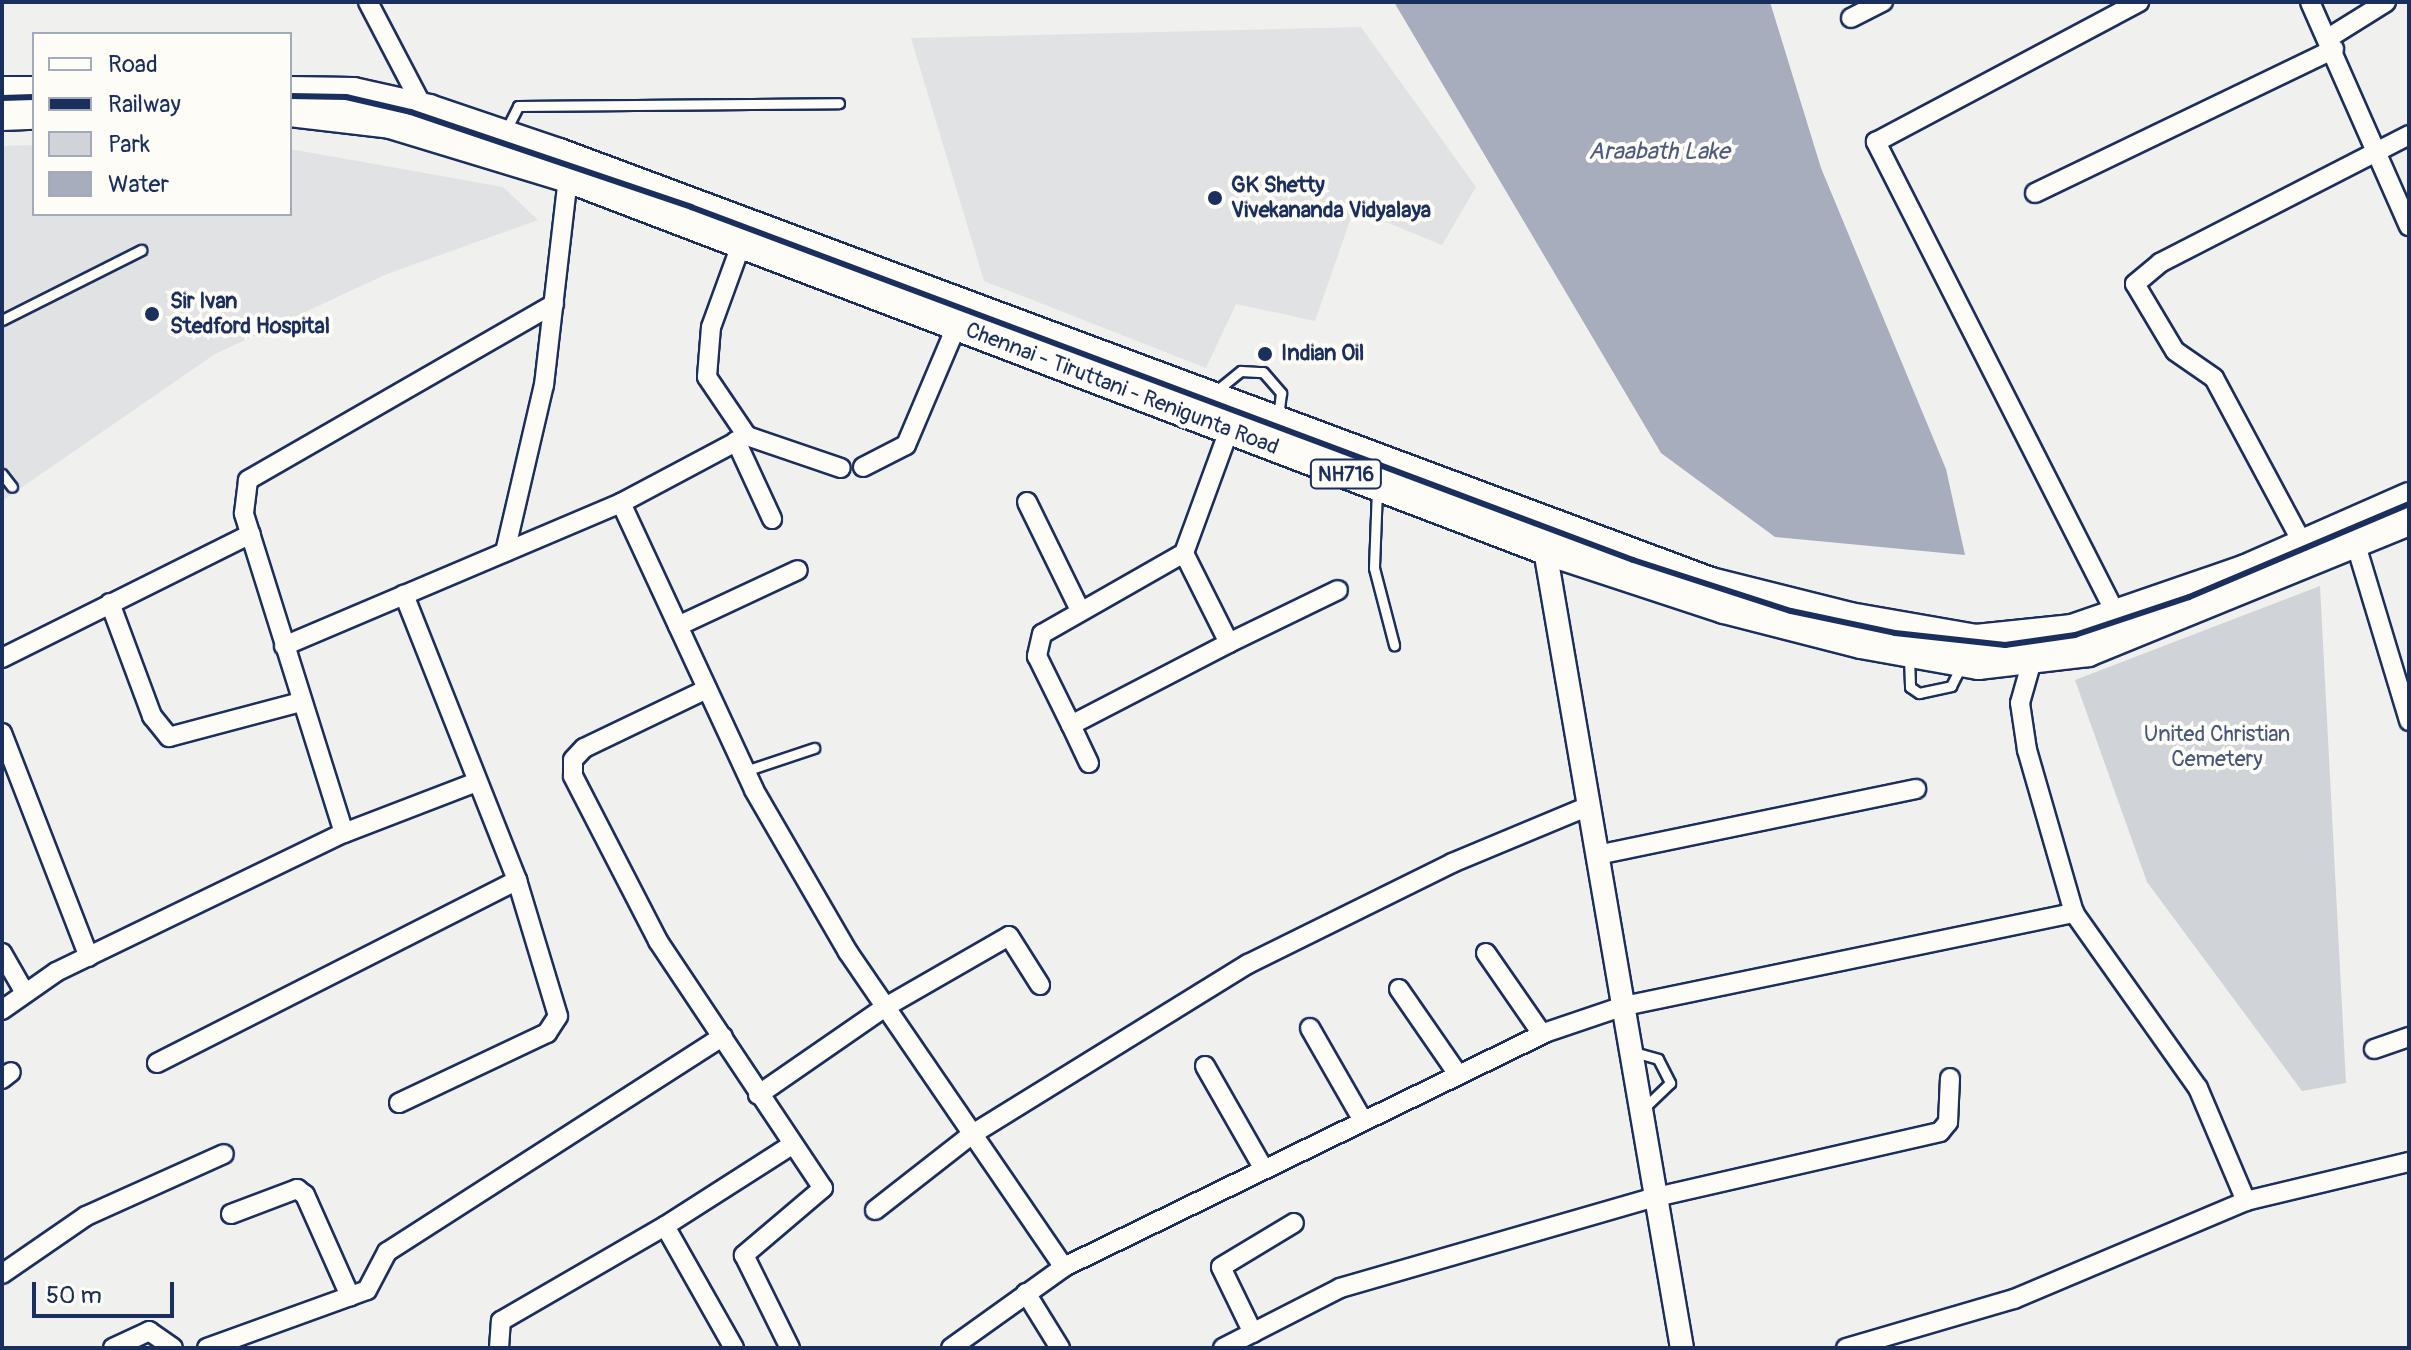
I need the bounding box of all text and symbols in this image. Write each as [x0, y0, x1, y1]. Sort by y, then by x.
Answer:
legend [32, 32, 292, 216]
text: Road [108, 50, 158, 79]
text: Railway [108, 90, 181, 119]
text: Park [108, 130, 150, 159]
water label: Araabath Lake [1588, 138, 1730, 166]
text: Water [108, 170, 169, 199]
place label: GK Shetty Vivekananda Vidyalaya [1231, 172, 1431, 224]
marker: GK Shetty Vivekananda Vidyalaya [1206, 189, 1224, 207]
place label: Sir Ivan Stedford Hospital [170, 288, 330, 340]
marker: Sir Ivan Stedford Hospital [141, 303, 163, 325]
street label: Chennai - Tiruttani - Renigunta Road [962, 317, 1282, 461]
place label: Indian Oil [1281, 341, 1364, 367]
marker: Indian Oil [1256, 345, 1274, 363]
road number: NH716 [1308, 458, 1384, 490]
park label: United Christian Cemetery [2144, 721, 2290, 772]
scale bar [36, 1266, 178, 1316]
text: 50 m [46, 1281, 102, 1310]

